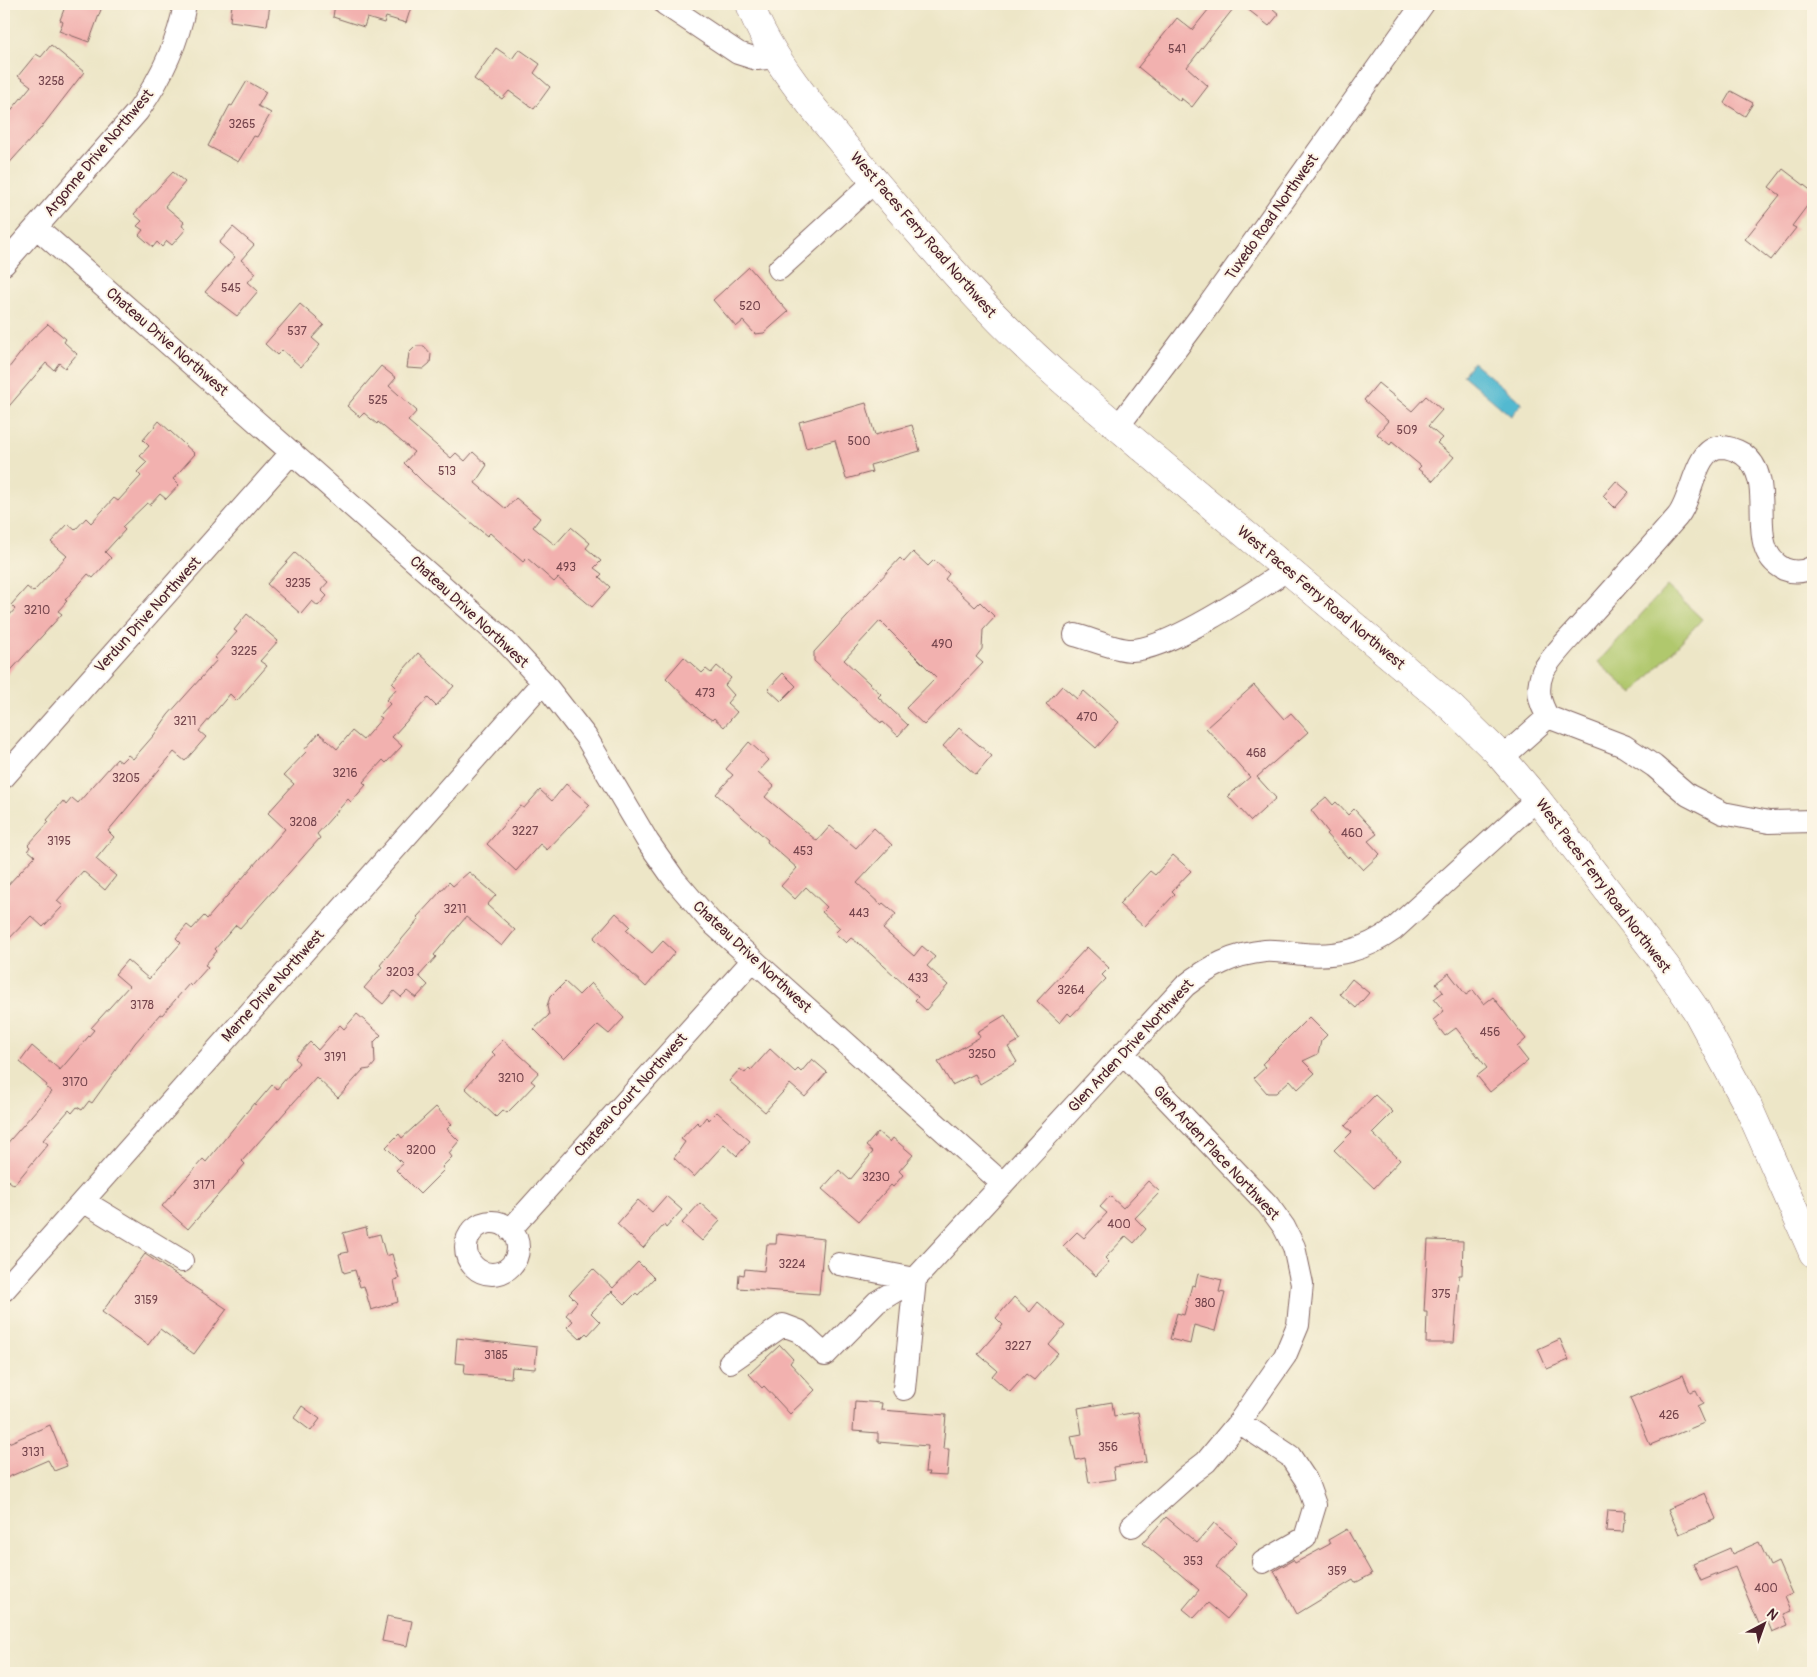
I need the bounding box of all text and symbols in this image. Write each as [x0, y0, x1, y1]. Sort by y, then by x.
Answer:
house number: 541 [1168, 42, 1186, 57]
house number: 3258 [38, 74, 64, 89]
street label: Argonne Drive Northwest [40, 85, 158, 221]
house number: 3265 [229, 117, 255, 132]
street label: West Paces Ferry Road Northwest [846, 148, 1001, 322]
street label: Tuxedo Road Northwest [1221, 149, 1323, 284]
house number: 545 [221, 281, 241, 296]
street label: Chateau Drive Northwest [102, 284, 233, 401]
house number: 520 [739, 299, 761, 314]
house number: 537 [287, 324, 307, 339]
house number: 525 [368, 393, 388, 408]
house number: 509 [1397, 423, 1417, 438]
house number: 500 [848, 434, 870, 449]
house number: 513 [438, 464, 456, 479]
street label: West Paces Ferry Road Northwest [1233, 522, 1410, 674]
street label: Verdun Drive Northwest [91, 552, 206, 677]
street label: Chateau Drive Northwest [406, 552, 533, 673]
house number: 493 [556, 560, 576, 575]
house number: 3235 [285, 576, 311, 591]
house number: 3210 [24, 603, 50, 618]
house number: 490 [931, 637, 953, 652]
house number: 3225 [231, 644, 257, 659]
house number: 473 [695, 686, 715, 701]
house number: 470 [1076, 710, 1098, 725]
house number: 3211 [174, 714, 196, 729]
house number: 468 [1246, 746, 1266, 761]
house number: 3216 [332, 766, 358, 781]
house number: 3205 [112, 771, 140, 786]
street label: West Paces Ferry Road Northwest [1531, 795, 1675, 978]
house number: 3208 [289, 815, 317, 830]
house number: 3227 [512, 824, 539, 839]
house number: 460 [1341, 826, 1363, 841]
house number: 3195 [47, 834, 71, 849]
house number: 453 [793, 844, 813, 859]
street label: Chateau Drive Northwest [689, 897, 816, 1018]
house number: 3211 [444, 902, 466, 917]
house number: 443 [849, 906, 870, 921]
street label: Marne Drive Northwest [218, 925, 329, 1046]
house number: 3203 [386, 965, 414, 980]
house number: 433 [908, 971, 928, 986]
street label: Glen Arden Drive Northwest [1064, 975, 1198, 1117]
house number: 3264 [1057, 983, 1085, 998]
house number: 3178 [130, 998, 154, 1013]
house number: 456 [1480, 1025, 1500, 1040]
street label: Chateau Court Northwest [570, 1028, 692, 1161]
house number: 3250 [968, 1047, 996, 1062]
house number: 3191 [324, 1050, 346, 1065]
house number: 3210 [498, 1071, 524, 1086]
house number: 3170 [62, 1075, 88, 1090]
street label: Glen Arden Place Northwest [1149, 1082, 1284, 1225]
house number: 3200 [406, 1143, 436, 1158]
house number: 3230 [862, 1170, 890, 1185]
house number: 3171 [193, 1178, 215, 1193]
house number: 400 [1107, 1217, 1131, 1232]
house number: 3224 [778, 1257, 806, 1272]
house number: 375 [1431, 1287, 1451, 1302]
house number: 3159 [134, 1293, 158, 1308]
house number: 380 [1195, 1296, 1215, 1311]
house number: 3227 [1005, 1339, 1032, 1354]
house number: 3185 [484, 1348, 508, 1363]
house number: 426 [1659, 1408, 1679, 1423]
house number: 356 [1098, 1440, 1118, 1455]
house number: 3131 [22, 1445, 44, 1460]
house number: 353 [1183, 1554, 1203, 1569]
house number: 359 [1327, 1564, 1347, 1579]
house number: 400 [1754, 1581, 1778, 1596]
north arrow [1740, 1600, 1790, 1650]
text: N [1763, 1605, 1781, 1624]

